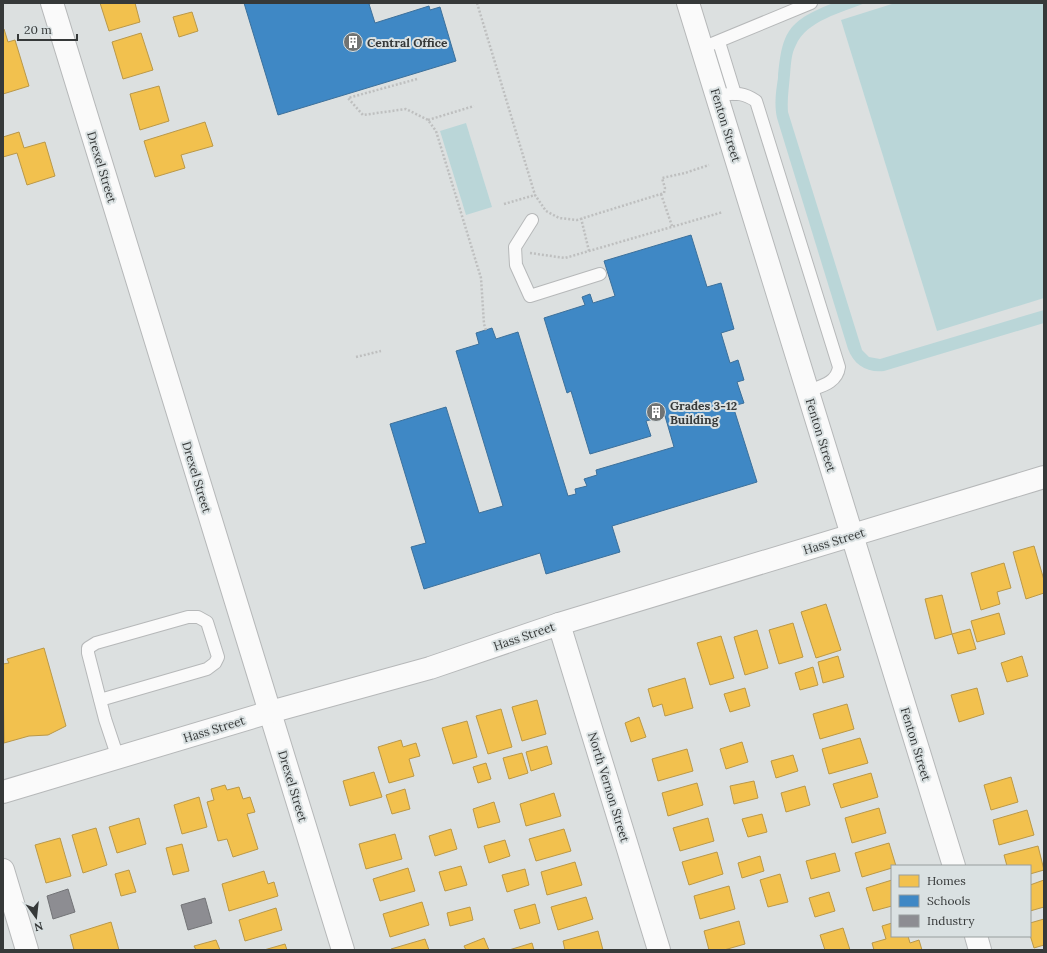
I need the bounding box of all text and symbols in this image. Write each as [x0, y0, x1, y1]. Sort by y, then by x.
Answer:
scale bar [18, 16, 77, 42]
text: 20 m [24, 22, 52, 37]
building icon: Central Office [342, 31, 364, 53]
place label: Central Office [367, 35, 448, 50]
street label: Fenton Street [708, 86, 744, 164]
street label: Drexel Street [84, 130, 120, 205]
street label: Fenton Street [803, 396, 839, 474]
place label: Grades 3-12 Building [670, 398, 737, 427]
building icon: Grades 3-12 Building [645, 401, 667, 423]
street label: Drexel Street [179, 440, 215, 515]
street label: Hass Street [801, 524, 867, 557]
street label: Hass Street [491, 618, 557, 653]
street label: Fenton Street [898, 705, 934, 783]
street label: Hass Street [181, 712, 247, 745]
street label: North Vernon Street [585, 730, 633, 844]
street label: Drexel Street [275, 749, 311, 824]
legend [891, 865, 1031, 937]
text: Homes [927, 873, 966, 888]
text: Schools [927, 893, 971, 908]
north arrow [16, 897, 56, 937]
text: Industry [927, 913, 975, 928]
text: N [32, 919, 45, 935]

